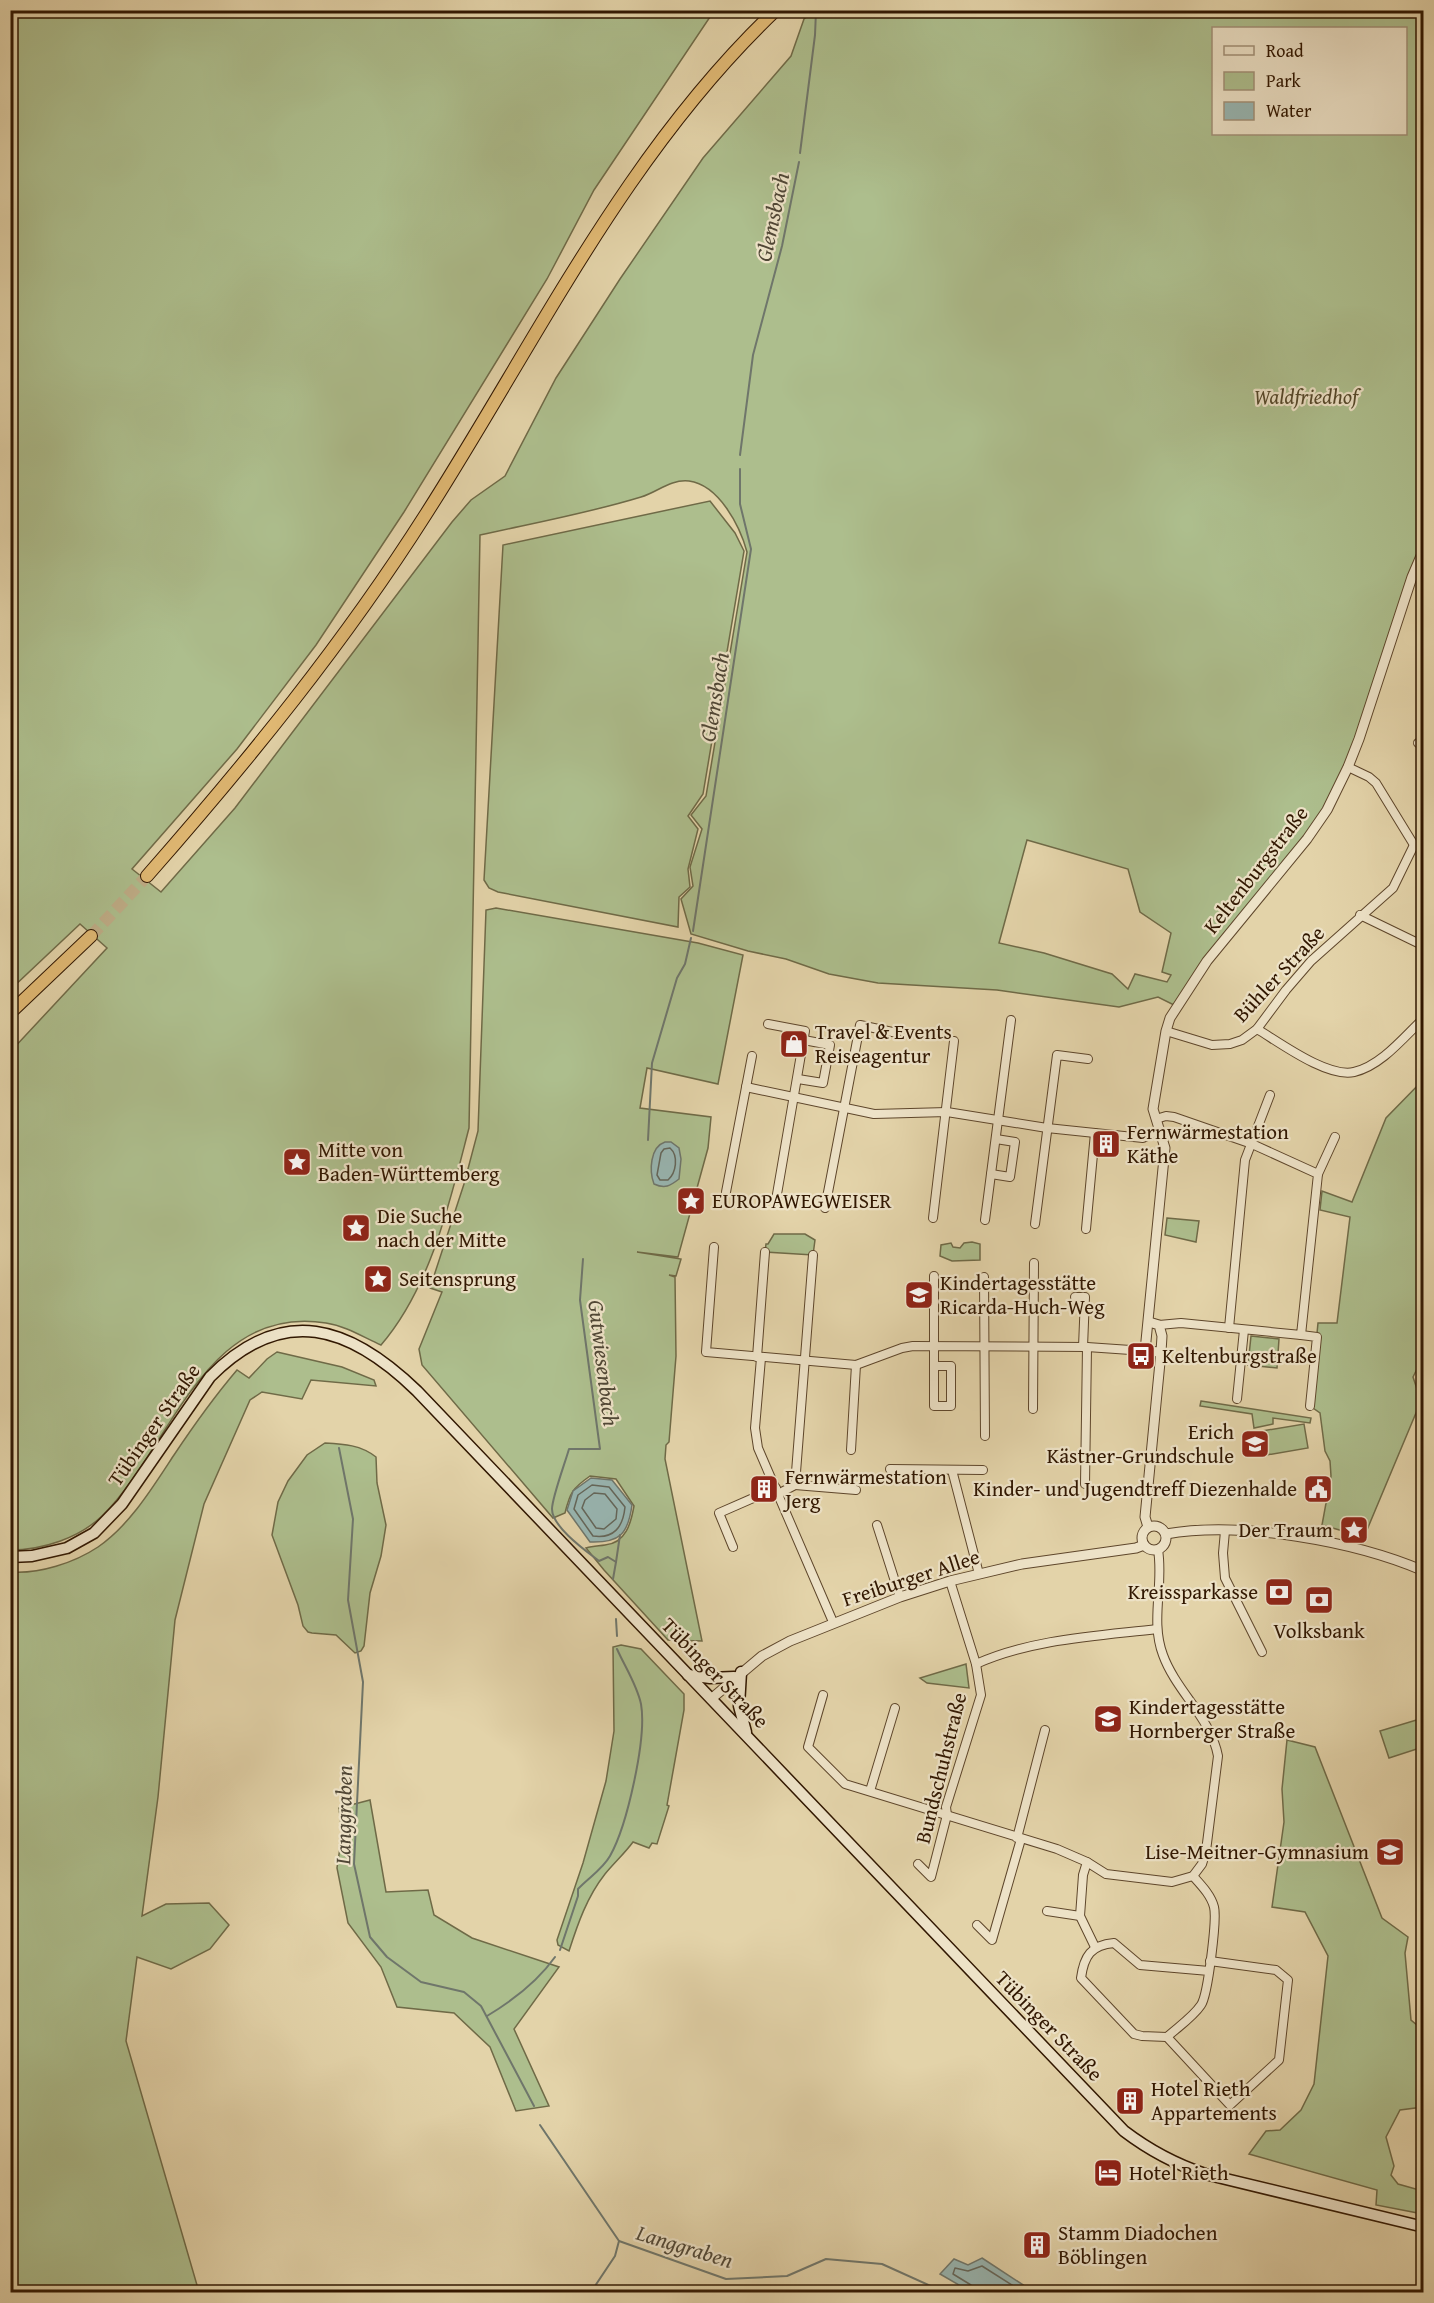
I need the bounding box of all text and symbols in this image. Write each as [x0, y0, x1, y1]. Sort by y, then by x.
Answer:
legend [1212, 27, 1407, 135]
text: Road [1266, 37, 1304, 64]
text: Park [1266, 67, 1302, 94]
text: Water [1266, 97, 1312, 124]
water label: Glemsbach [747, 170, 797, 264]
park label: Waldfriedhof [1254, 381, 1362, 412]
water label: Glemsbach [691, 650, 737, 744]
street label: Keltenburgstraße [1196, 799, 1316, 940]
street label: Bühler Straße [1226, 918, 1332, 1029]
place label: Travel & Events Reiseagentur [815, 1016, 952, 1071]
shop icon: Travel & Events Reiseagentur [778, 1028, 810, 1060]
place label: Fernwärmestation Käthe [1127, 1116, 1289, 1171]
building icon: Fernwärmestation Käthe [1090, 1128, 1122, 1160]
place label: Mitte von Baden-Württemberg [318, 1134, 500, 1189]
place icon: Mitte von Baden-Württemberg [281, 1146, 313, 1178]
place icon: EUROPAWEGWEISER [675, 1185, 707, 1217]
place label: EUROPAWEGWEISER [712, 1185, 893, 1216]
place label: Die Suche nach der Mitte [377, 1200, 506, 1255]
place icon: Die Suche nach der Mitte [340, 1212, 372, 1244]
place icon: Seitensprung [362, 1263, 394, 1295]
place label: Seitensprung [399, 1263, 517, 1294]
place label: Kindertagesstätte Ricarda-Huch-Weg [940, 1267, 1105, 1322]
school or university icon: Kindertagesstätte Ricarda-Huch-Weg [903, 1279, 935, 1311]
water label: Gutwiesenbach [580, 1298, 628, 1428]
bus stop icon: Keltenburgstraße [1125, 1340, 1157, 1372]
place label: Keltenburgstraße [1162, 1340, 1317, 1371]
street label: Tübinger Straße [100, 1357, 208, 1492]
place label: Erich Kästner-Grundschule [1047, 1416, 1234, 1471]
school or university icon: Erich Kästner-Grundschule [1239, 1428, 1271, 1460]
place label: Fernwärmestation Jerg [782, 1461, 947, 1516]
building icon: Fernwärmestation Jerg [748, 1473, 780, 1505]
place label: Kinder- und Jugendtreff Diezenhalde [973, 1473, 1297, 1504]
public building icon: Kinder- und Jugendtreff Diezenhalde [1302, 1473, 1334, 1505]
place label: Der Traum [1238, 1514, 1333, 1545]
place icon: Der Traum [1338, 1514, 1370, 1546]
street label: Freiburger Allee [838, 1541, 984, 1614]
place label: Kreissparkasse [1128, 1576, 1258, 1607]
bank icon: Kreissparkasse [1263, 1576, 1295, 1608]
bank icon: Volksbank [1303, 1584, 1335, 1616]
street label: Tübinger Straße [654, 1610, 776, 1735]
place label: Volksbank [1273, 1615, 1365, 1646]
street label: Bundschuhstraße [907, 1689, 974, 1847]
place label: Kindertagesstätte Hornberger Straße [1129, 1691, 1295, 1746]
school or university icon: Kindertagesstätte Hornberger Straße [1092, 1703, 1124, 1735]
water label: Langgraben [326, 1765, 360, 1866]
place label: Lise-Meitner-Gymnasium [1145, 1836, 1369, 1867]
school or university icon: Lise-Meitner-Gymnasium [1374, 1836, 1406, 1868]
street label: Tübinger Straße [988, 1963, 1110, 2088]
place label: Hotel Rieth Appartements [1151, 2073, 1277, 2128]
building icon: Hotel Rieth Appartements [1114, 2085, 1146, 2117]
hotel icon: Hotel Rieth [1092, 2157, 1124, 2189]
place label: Hotel Rieth [1129, 2157, 1229, 2188]
water label: Langgraben [632, 2216, 737, 2276]
place label: Stamm Diadochen Böblingen [1058, 2217, 1218, 2272]
building icon: Stamm Diadochen Böblingen [1021, 2229, 1053, 2261]

